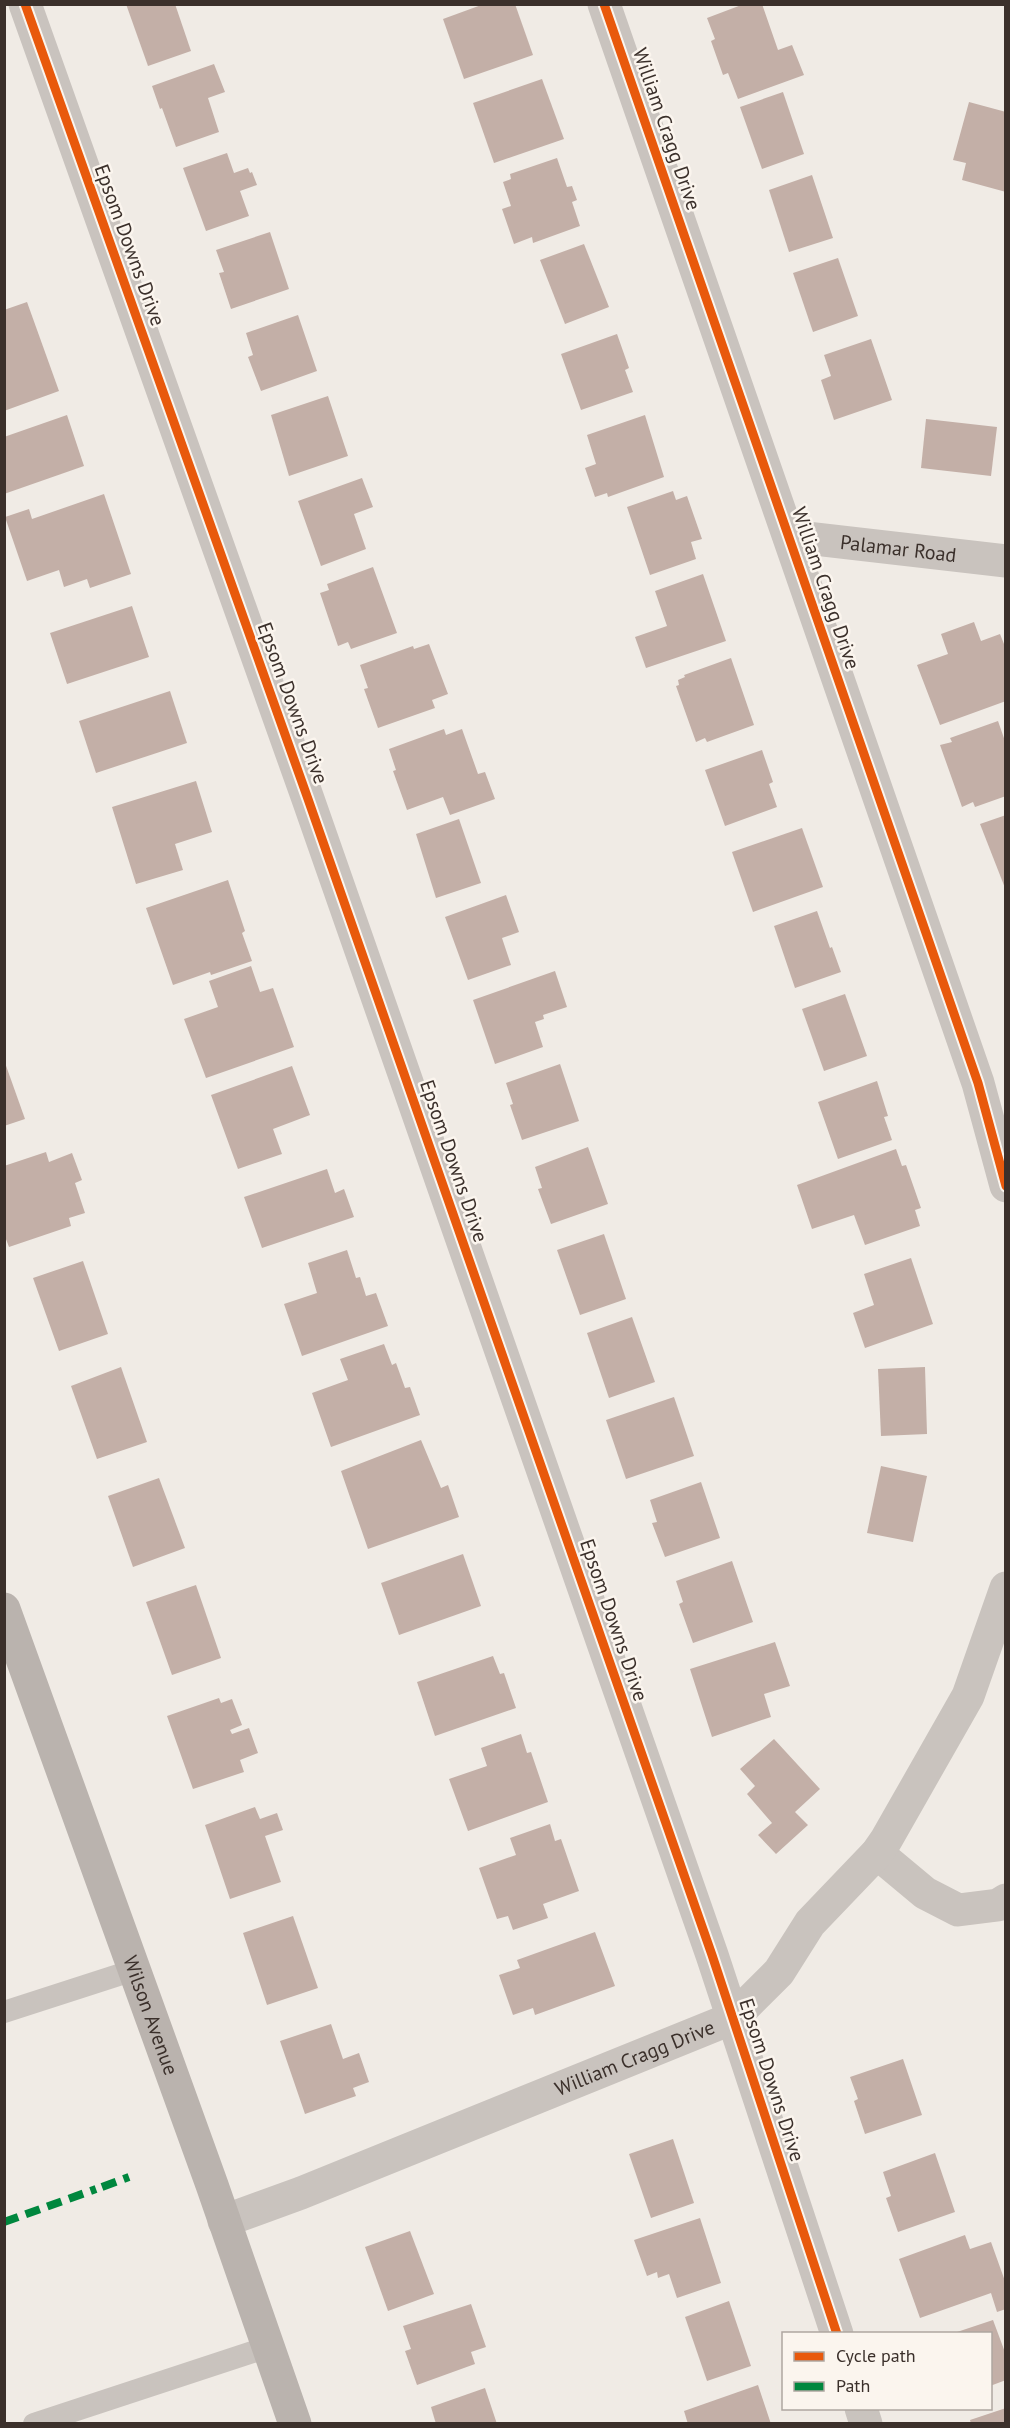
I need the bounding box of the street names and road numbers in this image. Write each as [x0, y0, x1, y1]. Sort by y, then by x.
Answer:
street label: William Cragg Drive [627, 44, 707, 214]
street label: Epsom Downs Drive [89, 161, 171, 329]
street label: William Cragg Drive [786, 503, 866, 673]
street label: Palamar Road [839, 529, 958, 568]
street label: Epsom Downs Drive [252, 619, 334, 787]
street label: Epsom Downs Drive [414, 1076, 494, 1246]
street label: Epsom Downs Drive [574, 1535, 654, 1705]
street label: Wilson Avenue [117, 1952, 184, 2079]
street label: Epsom Downs Drive [733, 1995, 811, 2165]
street label: William Cragg Drive [551, 2014, 718, 2102]

